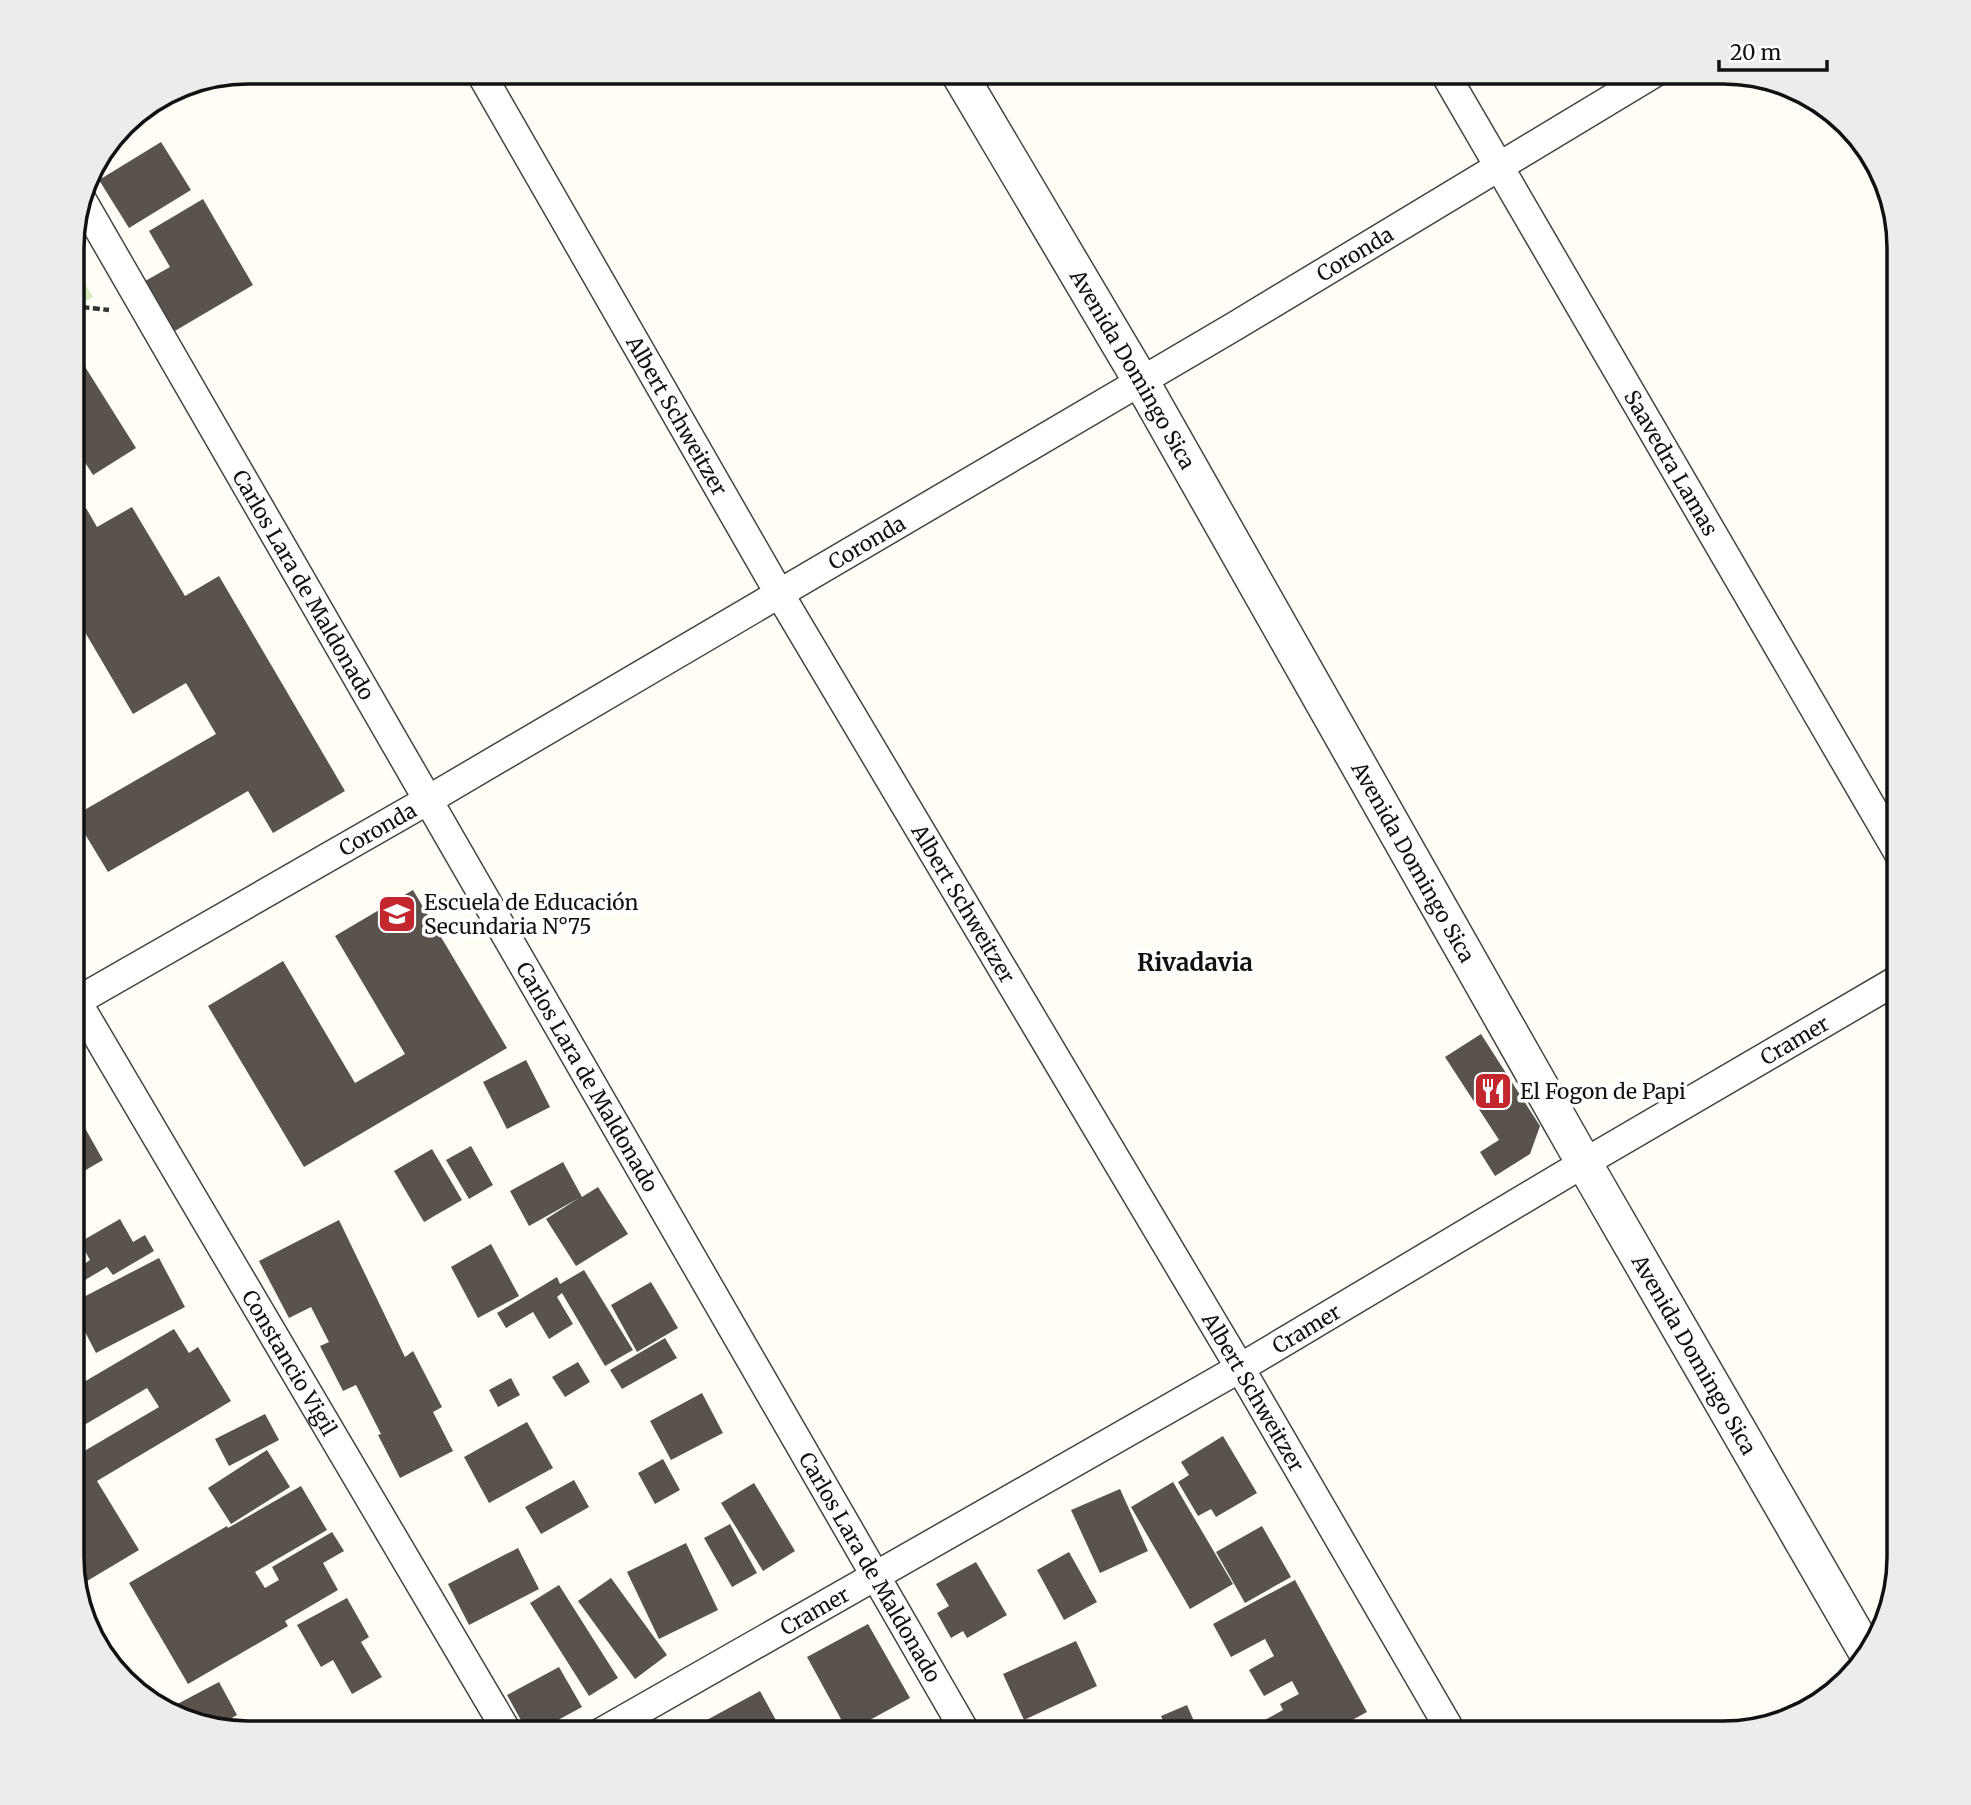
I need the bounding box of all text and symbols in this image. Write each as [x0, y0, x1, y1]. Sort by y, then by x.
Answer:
scale bar [1719, 28, 1828, 72]
text: 20 m [1730, 39, 1782, 66]
street label: Coronda [1311, 220, 1398, 287]
street label: Avenida Domingo Sica [1064, 264, 1202, 474]
street label: Albert Schweitzer [620, 330, 734, 500]
street label: Saavedra Lamas [1618, 385, 1724, 540]
street label: Carlos Lara de Maldonado [227, 465, 381, 705]
street label: Coronda [823, 509, 910, 575]
street label: Avenida Domingo Sica [1346, 756, 1481, 967]
street label: Coronda [334, 796, 421, 862]
street label: Albert Schweitzer [906, 818, 1021, 988]
place label: Escuela de Educación Secundaria N°75 [424, 889, 639, 940]
school or university icon: Escuela de Educación Secundaria N°75 [376, 893, 418, 935]
district label: Rivadavia [1137, 947, 1253, 978]
street label: Carlos Lara de Maldonado [511, 957, 665, 1197]
street label: Cramer [1755, 1009, 1834, 1071]
restaurant icon: El Fogon de Papi [1472, 1070, 1514, 1112]
place label: El Fogon de Papi [1520, 1078, 1686, 1105]
street label: Avenida Domingo Sica [1626, 1249, 1763, 1459]
street label: Constancio Vigil [236, 1285, 343, 1441]
street label: Cramer [1267, 1298, 1346, 1359]
street label: Albert Schweitzer [1196, 1307, 1311, 1476]
street label: Carlos Lara de Maldonado [793, 1447, 947, 1687]
street label: Cramer [775, 1580, 854, 1641]

